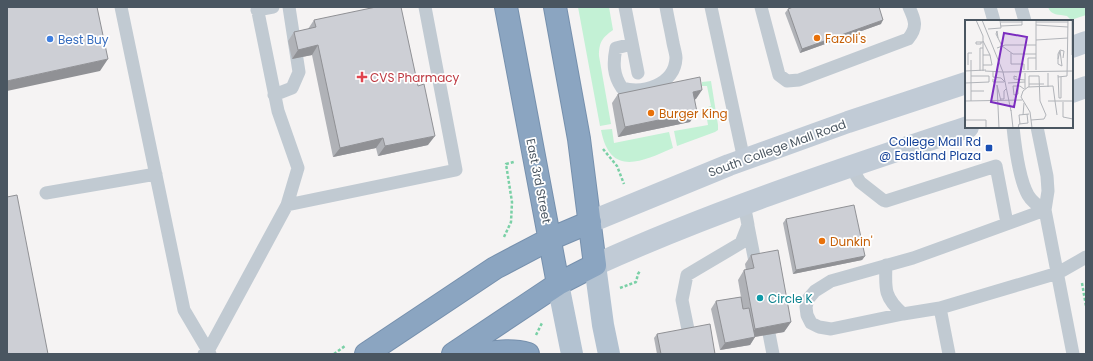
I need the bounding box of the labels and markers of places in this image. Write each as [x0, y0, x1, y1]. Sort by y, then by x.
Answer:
place label: Fazoli's [825, 30, 866, 47]
place label: Best Buy [58, 31, 109, 48]
marker: Fazoli's [812, 33, 822, 43]
marker: Best Buy [45, 34, 55, 44]
place label: CVS Pharmacy [370, 69, 460, 86]
marker: CVS Pharmacy [357, 72, 367, 82]
place label: Burger King [659, 105, 728, 122]
marker: Burger King [646, 108, 656, 118]
place label: College Mall Rd @ Eastland Plaza [879, 133, 981, 164]
marker: College Mall Rd @ Eastland Plaza [984, 143, 994, 153]
place label: Dunkin' [830, 233, 873, 250]
marker: Dunkin' [817, 236, 827, 246]
place label: Circle K [768, 290, 813, 307]
marker: Circle K [755, 293, 765, 303]

